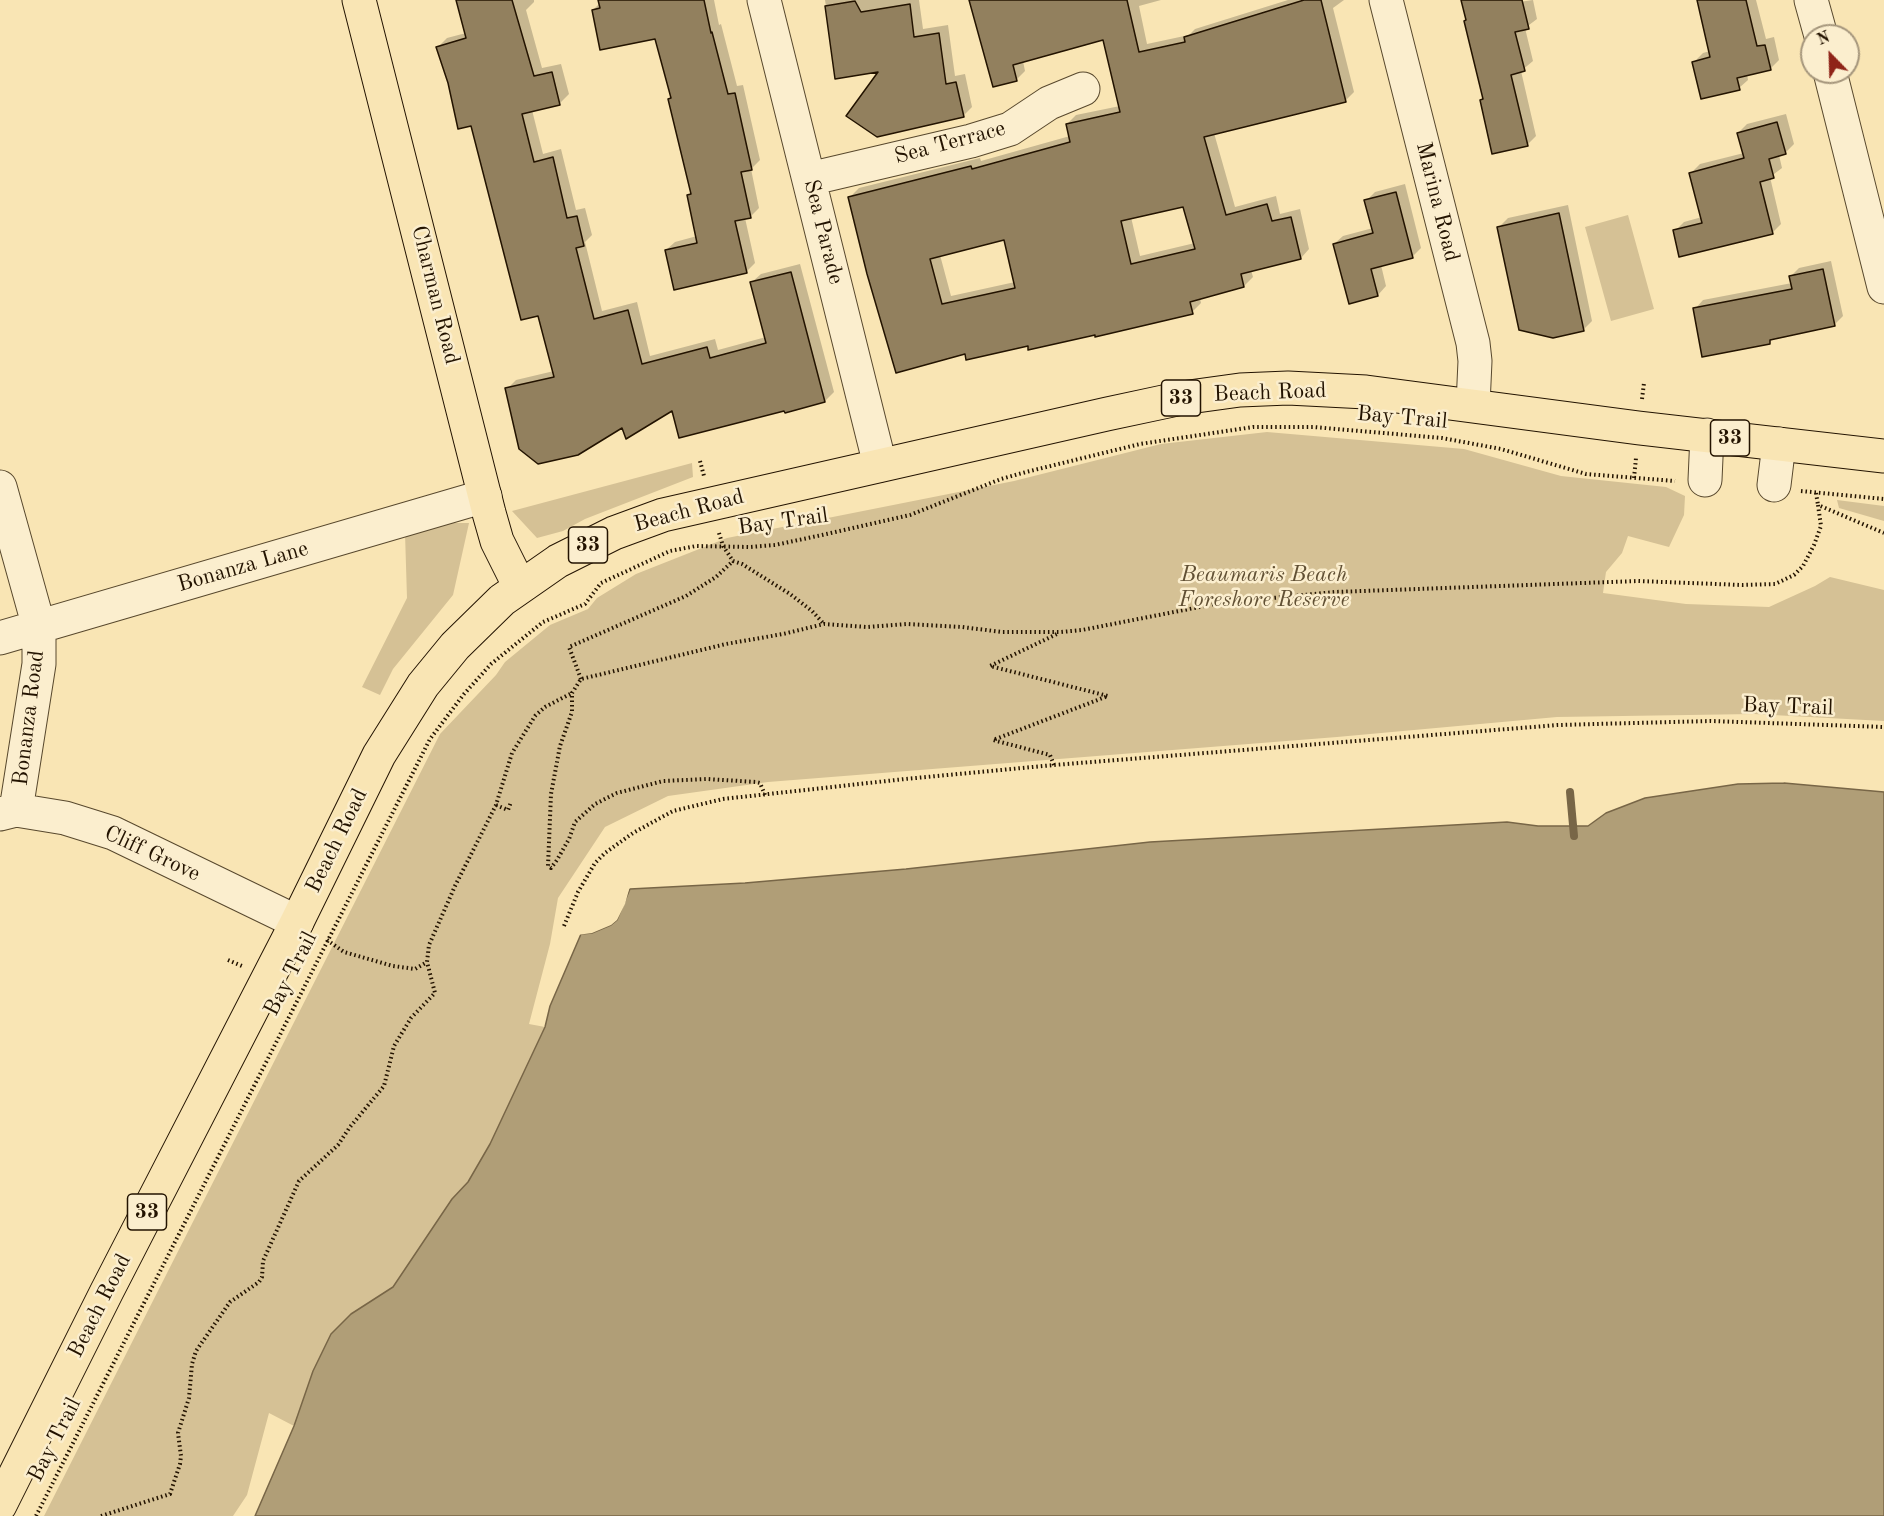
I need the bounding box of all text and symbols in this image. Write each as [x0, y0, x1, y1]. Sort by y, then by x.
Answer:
north arrow [1800, 24, 1860, 84]
text: N [1815, 30, 1832, 49]
street label: Sea Terrace [892, 116, 1008, 170]
street label: Marina Road [1409, 140, 1465, 264]
street label: Sea Parade [797, 177, 849, 287]
street label: Charman Road [405, 223, 465, 367]
street label: Beach Road [1213, 378, 1327, 408]
road number: 33 [1162, 380, 1200, 416]
street label: Bay Trail [1356, 401, 1448, 435]
road number: 33 [1710, 420, 1750, 456]
street label: Beach Road [631, 484, 747, 538]
street label: Bay Trail [736, 503, 830, 541]
road number: 33 [568, 527, 608, 563]
street label: Bonanza Lane [174, 536, 312, 598]
park label: Beaumaris Beach Foreshore Reserve [1179, 562, 1349, 614]
street label: Bonanza Road [8, 649, 50, 787]
street label: Bay Trail [1742, 692, 1834, 722]
street label: Beach Road [300, 784, 374, 898]
street label: Cliff Grove [100, 820, 204, 888]
street label: Bay Trail [259, 927, 323, 1021]
road number: 33 [128, 1194, 166, 1230]
street label: Beach Road [63, 1250, 137, 1362]
street label: Bay Trail [23, 1393, 87, 1487]

